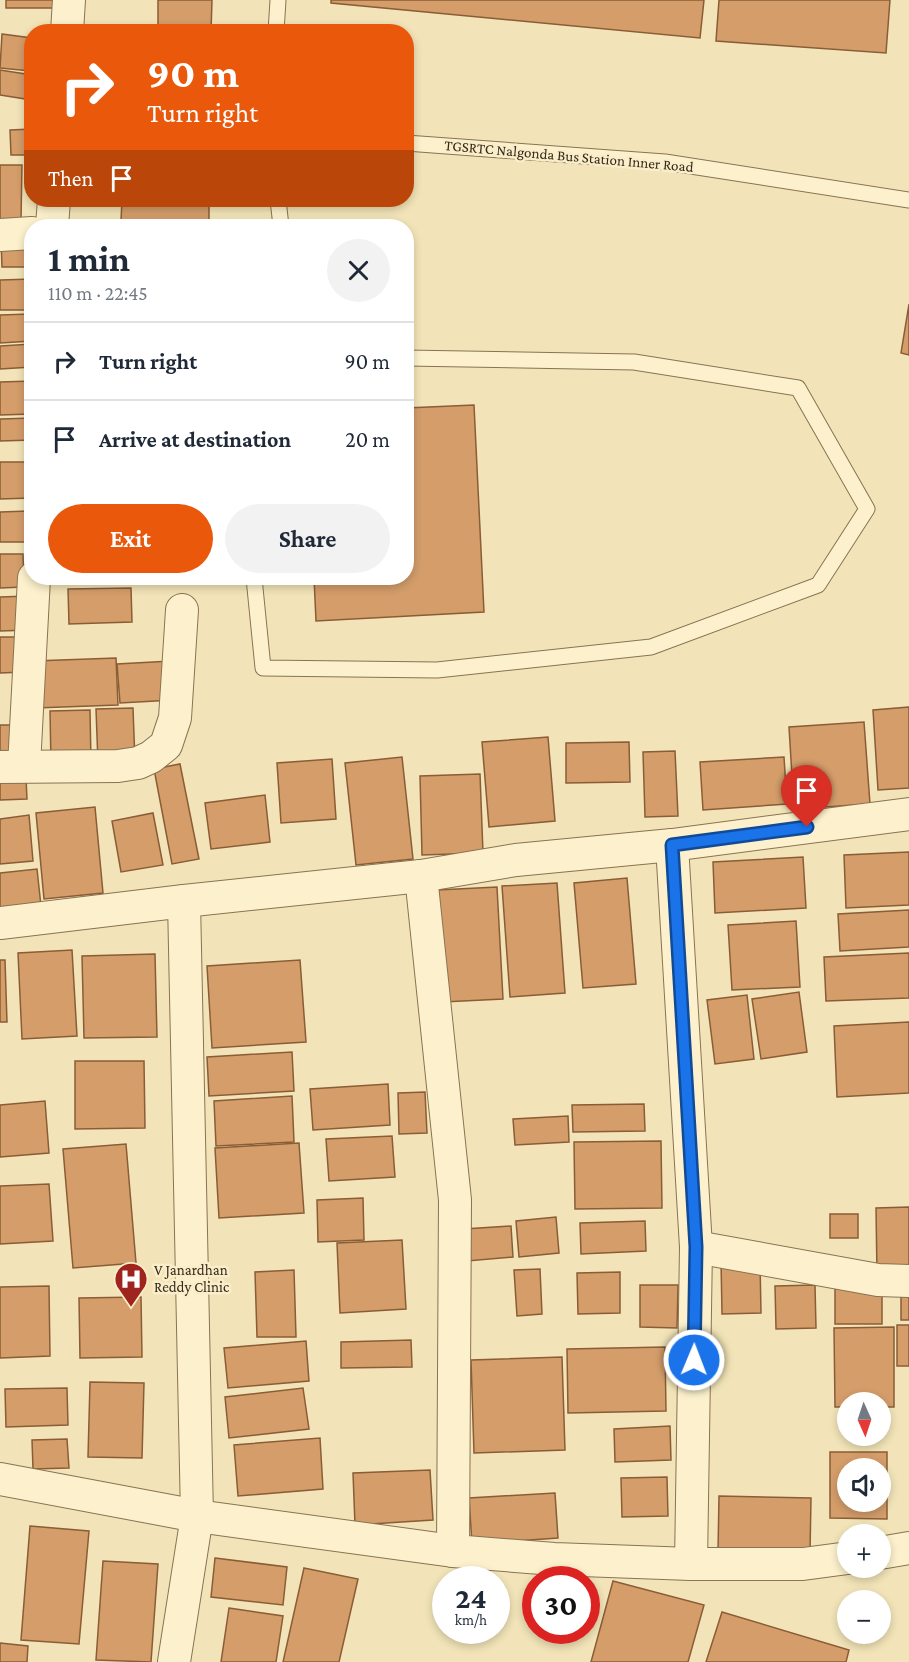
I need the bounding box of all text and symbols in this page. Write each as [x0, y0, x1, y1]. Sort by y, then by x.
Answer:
icon: right [48, 48, 126, 126]
text: 90 m [147, 49, 239, 96]
text: Turn right [147, 98, 258, 128]
street label: TGSRTC Nalgonda Bus Station Inner Road [444, 137, 694, 176]
icon: arrive [105, 162, 138, 195]
text: Then [48, 166, 93, 191]
text: 1 min [48, 239, 130, 279]
button: close [327, 239, 390, 302]
text: 110 m · 22:45 [48, 282, 148, 304]
icon: right [48, 345, 81, 378]
text: Turn right [99, 349, 197, 374]
text: 90 m [345, 349, 390, 374]
icon: arrive [48, 423, 81, 456]
text: Arrive at destination [99, 427, 291, 452]
text: 20 m [345, 427, 390, 452]
button: Exit [48, 504, 213, 573]
button: Share [225, 504, 390, 573]
pin [781, 765, 832, 827]
icon: arrive [790, 774, 823, 807]
hospital icon: V Janardhan Reddy Clinic [113, 1261, 149, 1308]
place label: V Janardhan Reddy Clinic [154, 1262, 230, 1296]
position arrow [662, 1328, 726, 1392]
north arrow [837, 1392, 891, 1446]
map controls [837, 1392, 891, 1644]
button: sound [837, 1458, 891, 1512]
button: + [837, 1524, 891, 1578]
speed limit sign: 30 [522, 1566, 600, 1644]
text: 24 [455, 1581, 487, 1614]
button: − [837, 1590, 891, 1644]
text: km/h [455, 1612, 487, 1628]

